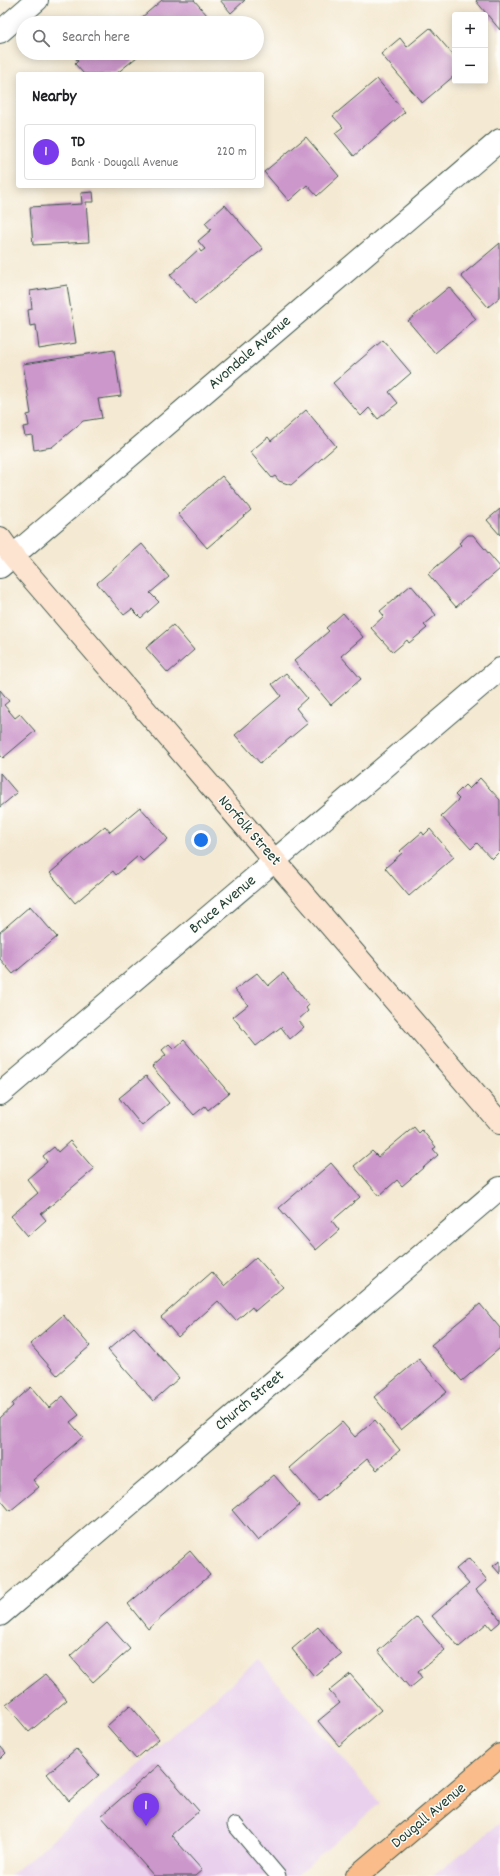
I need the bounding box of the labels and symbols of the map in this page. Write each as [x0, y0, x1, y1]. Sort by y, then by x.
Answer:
street label: Avondale Avenue [204, 310, 296, 396]
street label: Norfolk Street [212, 791, 286, 871]
your location [191, 830, 211, 850]
street label: Bruce Avenue [184, 870, 262, 940]
street label: Church Street [210, 1365, 290, 1437]
street label: Dougall Avenue [386, 1778, 472, 1854]
pin: 1 [133, 1793, 159, 1826]

